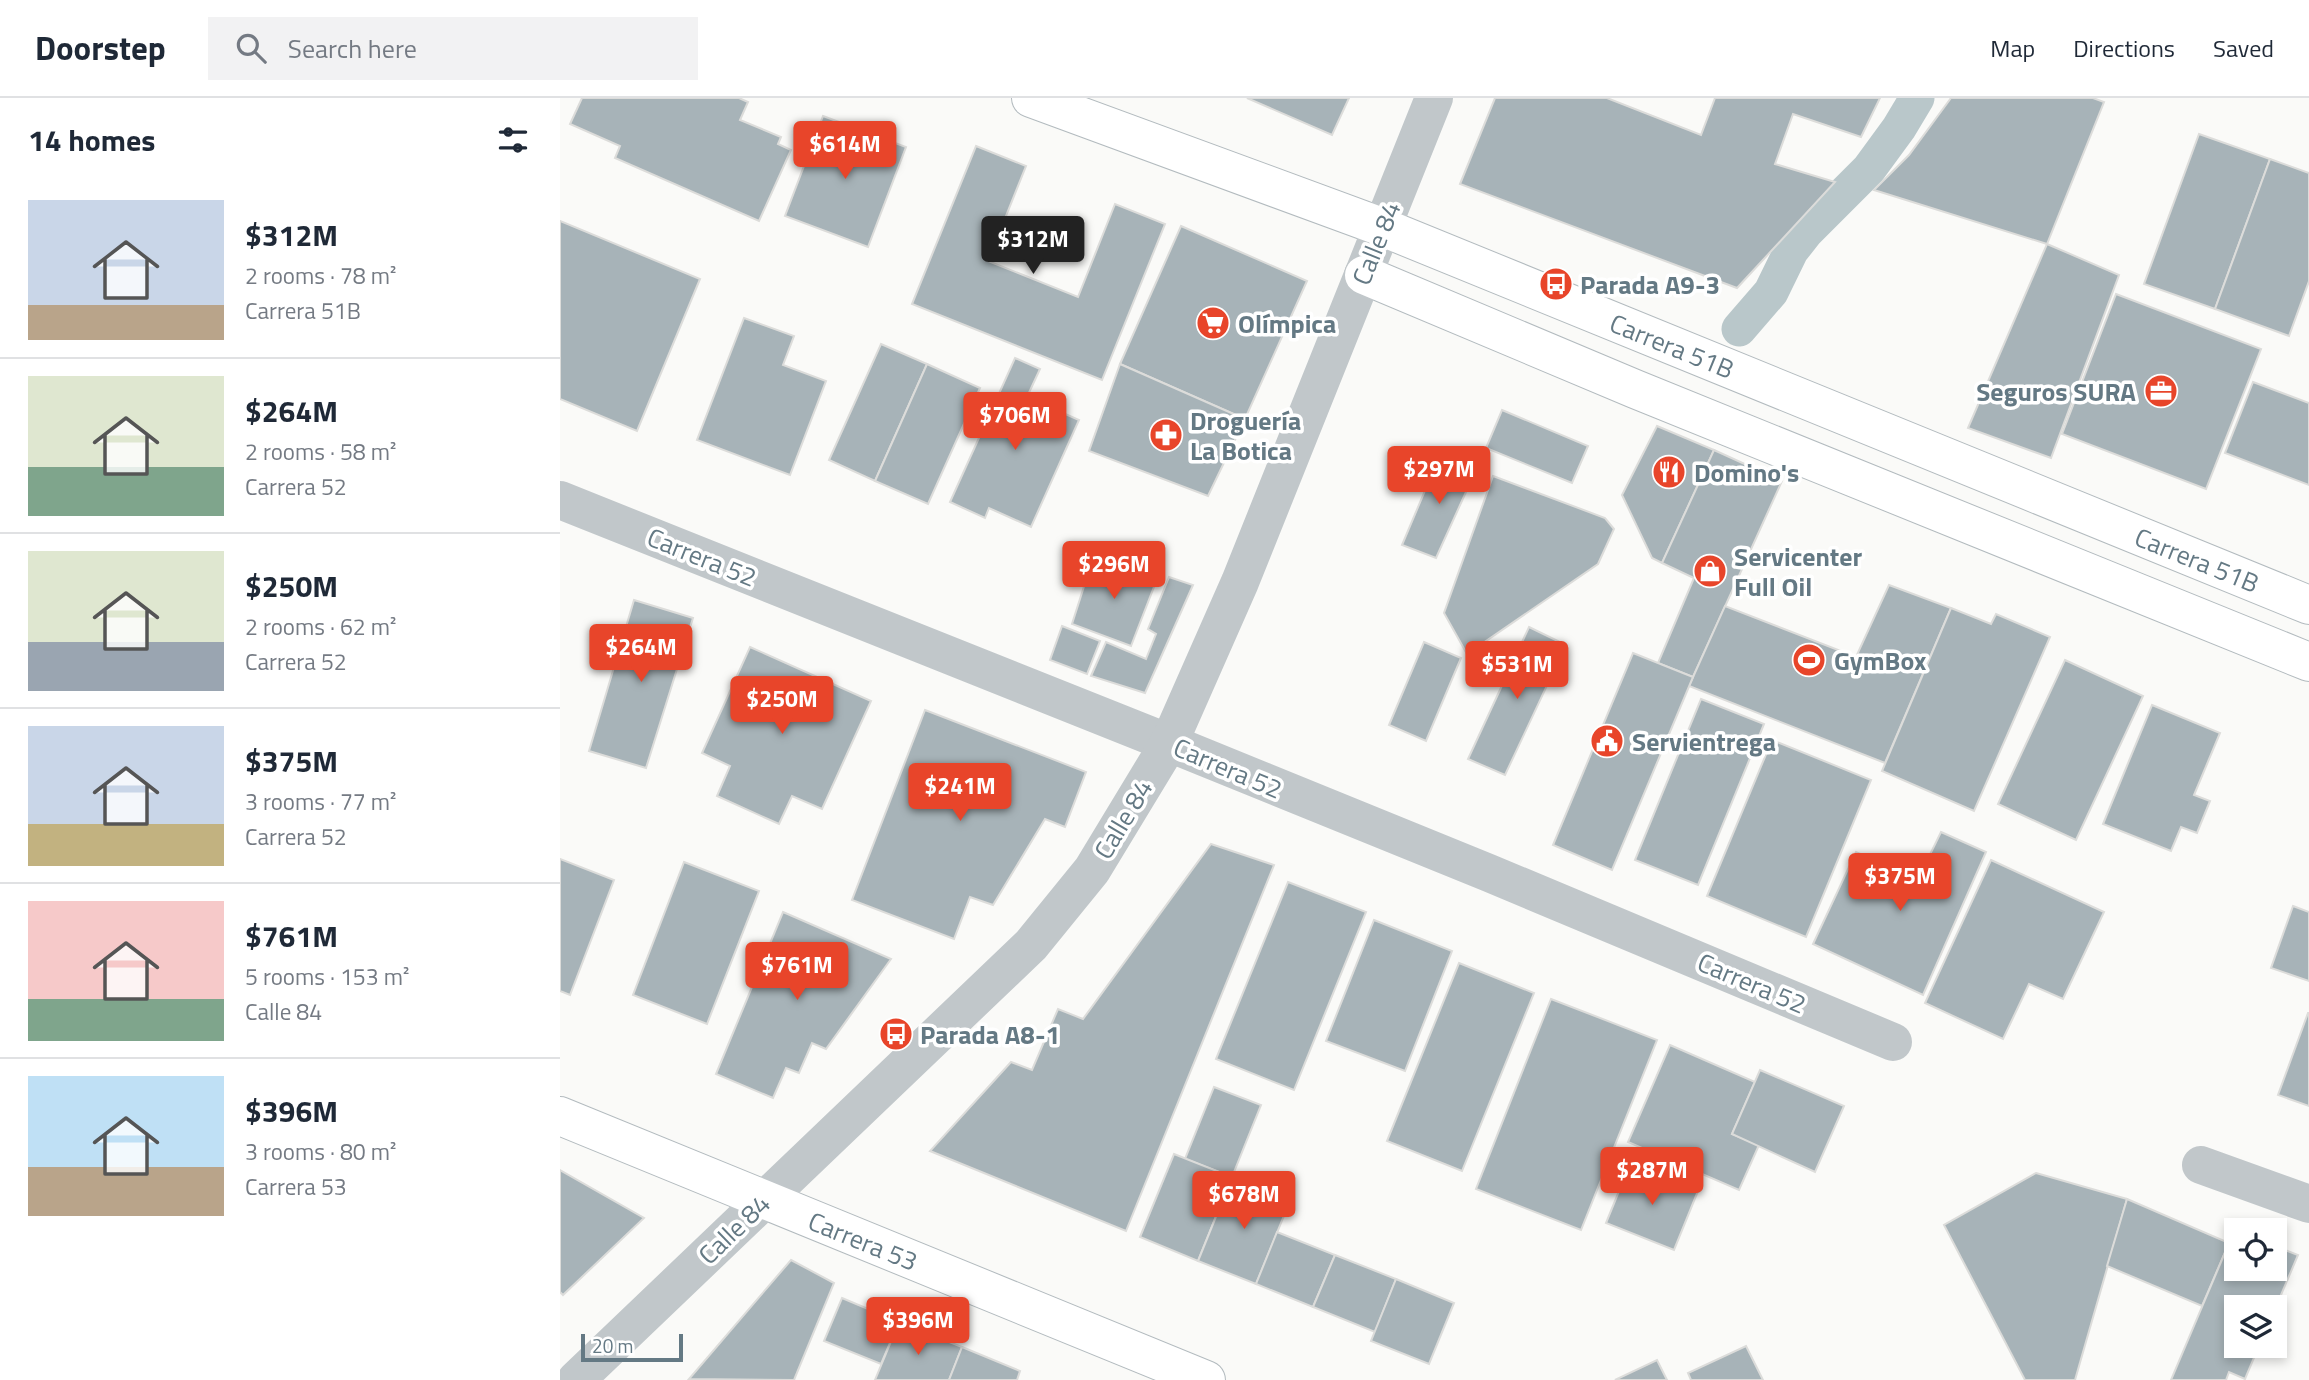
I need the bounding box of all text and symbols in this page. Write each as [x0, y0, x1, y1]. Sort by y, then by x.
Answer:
search box [208, 17, 698, 80]
text: Doorstep [35, 23, 166, 73]
icon: search [232, 29, 270, 67]
text: Search here [288, 29, 417, 68]
text: Map [1990, 30, 2035, 66]
text: Directions [2073, 30, 2175, 66]
text: Saved [2213, 30, 2274, 66]
text: 14 homes [28, 117, 155, 163]
icon: filters [494, 121, 532, 159]
pin: $614M [796, 122, 894, 181]
text: $614M [809, 126, 881, 161]
street label: Calle 84 [1342, 195, 1410, 291]
text: $312M [245, 212, 338, 258]
pin: $312M [984, 216, 1082, 276]
text: $312M [997, 221, 1069, 256]
icon: home [84, 228, 168, 312]
text: 2 rooms · 78 m² [245, 258, 396, 293]
bus stop icon: Parada A9-3 [1537, 265, 1575, 303]
place label: Parada A9-3 [1580, 265, 1720, 304]
text: Carrera 51B [245, 293, 361, 328]
street label: Carrera 51B [1604, 303, 1740, 389]
supermarket icon: Olímpica [1194, 304, 1232, 342]
place label: Olímpica [1238, 304, 1336, 343]
place label: Seguros SURA [1976, 372, 2136, 411]
office icon: Seguros SURA [2142, 372, 2180, 410]
text: $264M [245, 388, 338, 434]
pin: $706M [966, 392, 1064, 452]
text: $706M [979, 397, 1051, 432]
place label: Droguería La Botica [1190, 401, 1301, 470]
icon: home [84, 404, 168, 488]
pharmacy icon: Droguería La Botica [1147, 416, 1185, 454]
text: 2 rooms · 58 m² [245, 434, 396, 469]
pin: $297M [1390, 446, 1488, 506]
text: $297M [1403, 451, 1475, 486]
restaurant icon: Domino's [1650, 453, 1688, 491]
place label: Domino's [1694, 453, 1799, 492]
text: Carrera 52 [245, 469, 347, 504]
street label: Carrera 52 [641, 517, 763, 597]
street label: Carrera 51B [2129, 517, 2265, 603]
place label: Servicenter Full Oil [1734, 537, 1863, 606]
pin: $296M [1065, 542, 1163, 601]
text: $296M [1078, 546, 1150, 581]
shop icon: Servicenter Full Oil [1691, 552, 1729, 590]
text: $250M [245, 563, 338, 609]
icon: home [84, 579, 168, 663]
text: 2 rooms · 62 m² [245, 609, 396, 644]
pin: $264M [592, 624, 690, 684]
text: $264M [605, 629, 677, 664]
sports icon: GymBox [1790, 641, 1828, 679]
place label: GymBox [1834, 641, 1926, 680]
pin: $531M [1468, 642, 1566, 701]
text: Carrera 52 [245, 644, 347, 679]
text: $531M [1481, 646, 1553, 681]
pin: $250M [733, 676, 831, 736]
text: $250M [746, 681, 818, 716]
public building icon: Servientrega [1588, 722, 1626, 760]
place label: Servientrega [1632, 722, 1776, 761]
street label: Carrera 52 [1167, 728, 1289, 808]
text: $375M [245, 738, 338, 784]
icon: home [84, 754, 168, 838]
pin: $241M [911, 764, 1009, 823]
text: $241M [924, 768, 996, 803]
street label: Calle 84 [1084, 772, 1162, 866]
text: 3 rooms · 77 m² [245, 784, 396, 819]
text: Carrera 52 [245, 819, 347, 854]
pin: $375M [1851, 854, 1949, 913]
text: $375M [1864, 858, 1936, 893]
text: $761M [245, 913, 338, 959]
icon: home [84, 929, 168, 1013]
pin: $761M [748, 942, 846, 1002]
street label: Carrera 52 [1691, 943, 1813, 1023]
text: $761M [761, 947, 833, 982]
text: 5 rooms · 153 m² [245, 959, 409, 994]
text: Calle 84 [245, 994, 322, 1029]
bus stop icon: Parada A8-1 [877, 1015, 915, 1053]
place label: Parada A8-1 [920, 1015, 1060, 1054]
text: $396M [245, 1088, 338, 1134]
icon: home [84, 1104, 168, 1188]
text: 3 rooms · 80 m² [245, 1134, 396, 1169]
pin: $287M [1603, 1148, 1701, 1207]
text: $287M [1616, 1152, 1688, 1187]
text: Carrera 53 [245, 1169, 347, 1204]
pin: $678M [1195, 1172, 1293, 1231]
text: $678M [1208, 1176, 1280, 1211]
street label: Calle 84 [689, 1185, 779, 1273]
street label: Carrera 53 [802, 1201, 924, 1281]
map controls [2224, 1218, 2287, 1358]
button: locate [2224, 1218, 2287, 1281]
button: layers [2224, 1295, 2287, 1358]
pin: $396M [869, 1298, 967, 1357]
text: $396M [882, 1302, 954, 1337]
scale bar [581, 1331, 682, 1363]
text: 20 m [592, 1331, 633, 1360]

